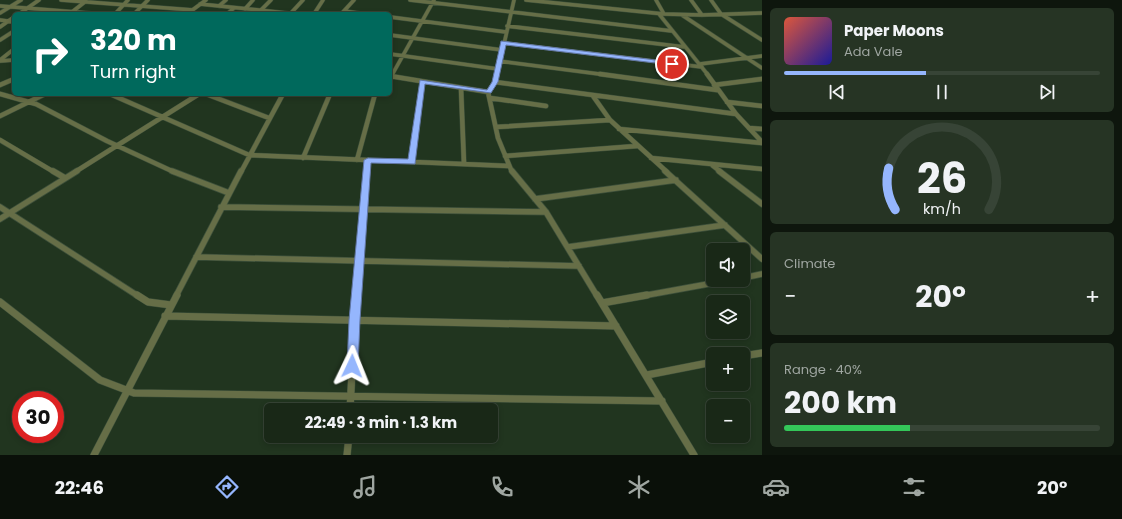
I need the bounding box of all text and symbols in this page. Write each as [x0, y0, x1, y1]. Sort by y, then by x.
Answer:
text: Paper Moons [844, 20, 944, 41]
text: 320 m [90, 21, 177, 60]
icon: right [24, 28, 76, 80]
text: Ada Vale [844, 42, 903, 61]
pin [655, 47, 689, 81]
icon: arrive [661, 53, 683, 75]
text: Turn right [90, 59, 176, 84]
icon: previous [826, 81, 848, 103]
icon: pause [931, 81, 953, 103]
icon: next [1036, 81, 1058, 103]
text: 26 [917, 148, 967, 207]
text: km/h [923, 198, 961, 218]
map controls [706, 243, 750, 443]
button: sound [706, 243, 750, 287]
text: Climate [784, 254, 835, 273]
text: 20° [915, 275, 966, 318]
text: − [784, 281, 796, 312]
text: + [1085, 281, 1100, 312]
button: layers [706, 295, 750, 339]
position arrow [331, 345, 373, 387]
button: + [706, 347, 750, 391]
text: Range · 40% [784, 360, 862, 379]
text: 200 km [784, 381, 897, 424]
speed limit sign: 30 [12, 391, 64, 443]
button: − [706, 399, 750, 443]
text: 22:49 · 3 min · 1.3 km [305, 412, 457, 433]
icon: directions [213, 473, 241, 501]
icon: music [351, 473, 379, 501]
icon: phone [488, 473, 516, 501]
icon: climate [625, 473, 653, 501]
icon: car [762, 473, 790, 501]
icon: filters [900, 473, 928, 501]
text: 22:46 [55, 475, 104, 500]
text: 20° [1037, 475, 1067, 500]

